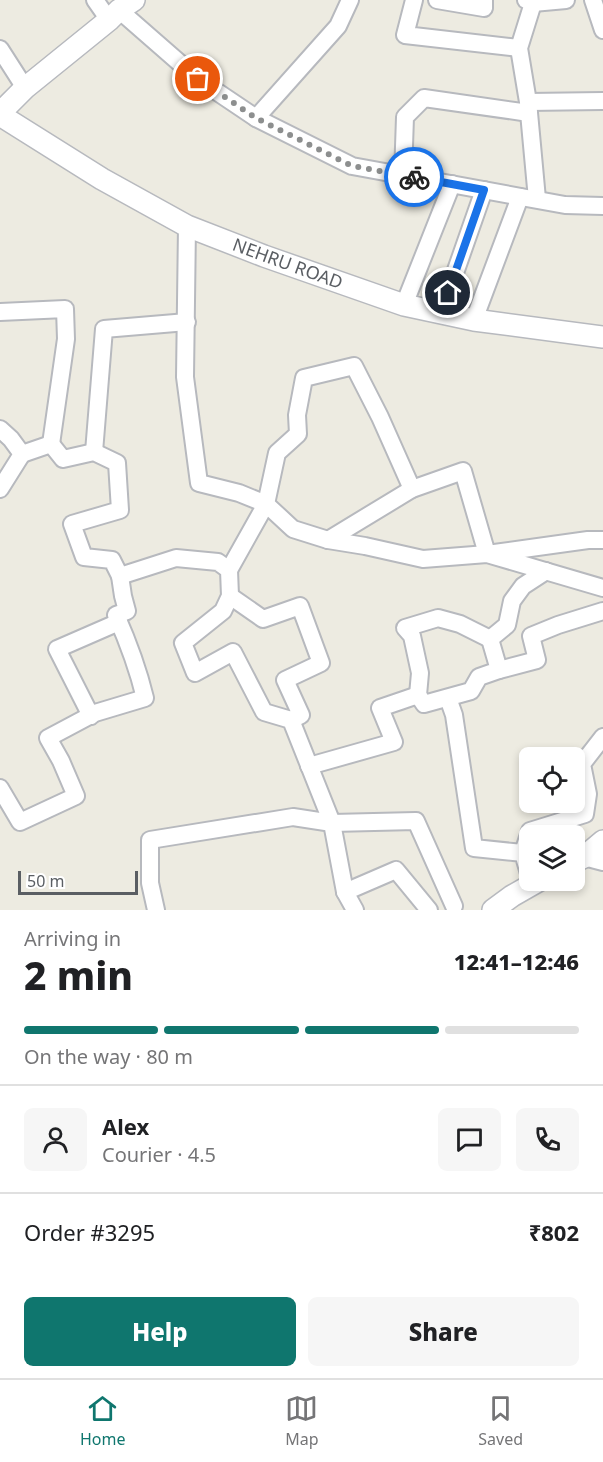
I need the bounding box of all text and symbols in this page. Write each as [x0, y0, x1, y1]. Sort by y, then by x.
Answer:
pin [172, 53, 223, 104]
icon: bag [181, 62, 214, 95]
courier [384, 147, 444, 207]
icon: bike [398, 161, 431, 194]
street label: NEHRU ROAD [230, 232, 346, 294]
pin [422, 267, 473, 318]
icon: home [431, 276, 464, 309]
map controls [519, 747, 585, 891]
button: locate [519, 747, 585, 813]
button: layers [519, 825, 585, 891]
scale bar [18, 868, 138, 896]
text: 50 m [27, 870, 64, 892]
text: Arriving in [24, 925, 121, 952]
text: 12:41–12:46 [454, 946, 579, 976]
text: 2 min [24, 948, 133, 1001]
text: On the way · 80 m [24, 1043, 193, 1070]
button: person [24, 1108, 87, 1171]
button: chat [438, 1108, 501, 1171]
button: phone [516, 1108, 579, 1171]
text: Alex [102, 1111, 149, 1141]
text: Courier · 4.5 [102, 1141, 216, 1168]
text: Order #3295 [24, 1217, 155, 1247]
text: ₹802 [529, 1217, 579, 1247]
button: Help [24, 1297, 296, 1366]
button: Share [308, 1297, 579, 1366]
tab: Home [80, 1392, 125, 1450]
tab: Map [285, 1392, 319, 1450]
tab: Saved [478, 1392, 523, 1450]

